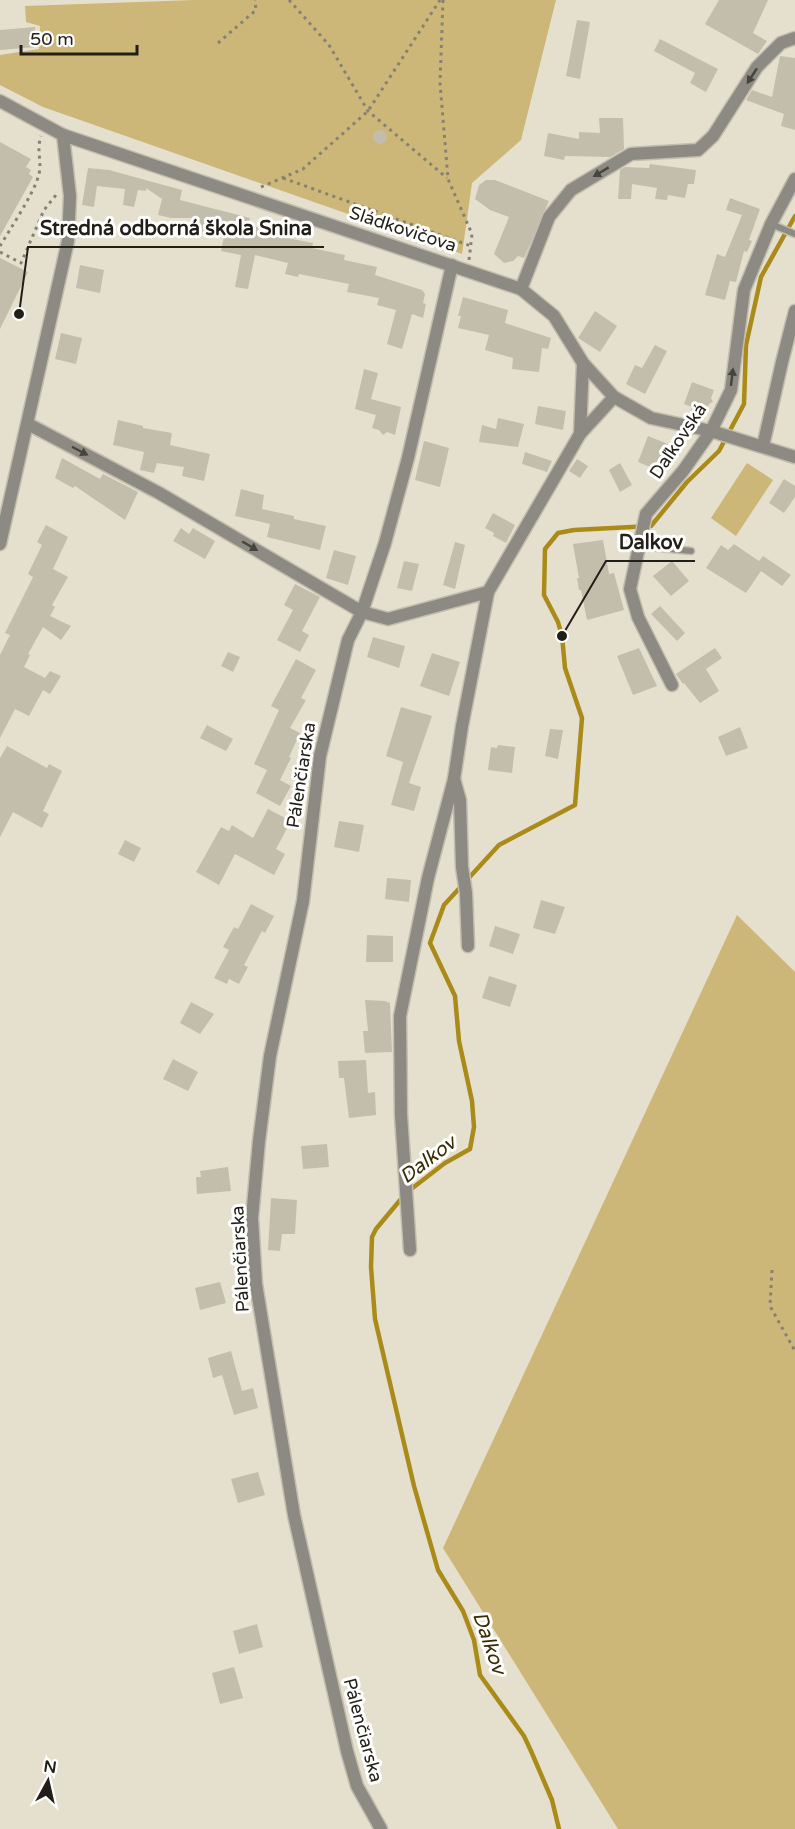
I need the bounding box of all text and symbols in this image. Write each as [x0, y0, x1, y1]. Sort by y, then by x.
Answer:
scale bar [21, 18, 136, 56]
text: 50 m [30, 28, 74, 50]
one-way arrow [746, 67, 758, 83]
one-way arrow [593, 167, 609, 178]
street label: Sládkovičova [347, 201, 459, 257]
callout: Stredná odborná škola Snina [28, 209, 324, 247]
text: Stredná odborná škola Snina [40, 217, 312, 241]
one-way arrow [728, 368, 737, 387]
street label: Daľkovská [645, 399, 711, 483]
one-way arrow [72, 446, 89, 456]
callout: Dalkov [606, 523, 695, 561]
text: Dalkov [619, 531, 684, 555]
one-way arrow [242, 541, 258, 552]
street label: Pálenčiarska [282, 721, 320, 829]
water label: Dalkov [395, 1130, 463, 1189]
street label: Pálenčiarska [226, 1205, 254, 1313]
water label: Dalkov [467, 1609, 512, 1680]
street label: Pálenčiarska [339, 1676, 387, 1784]
north arrow [18, 1751, 78, 1811]
text: N [42, 1756, 58, 1778]

